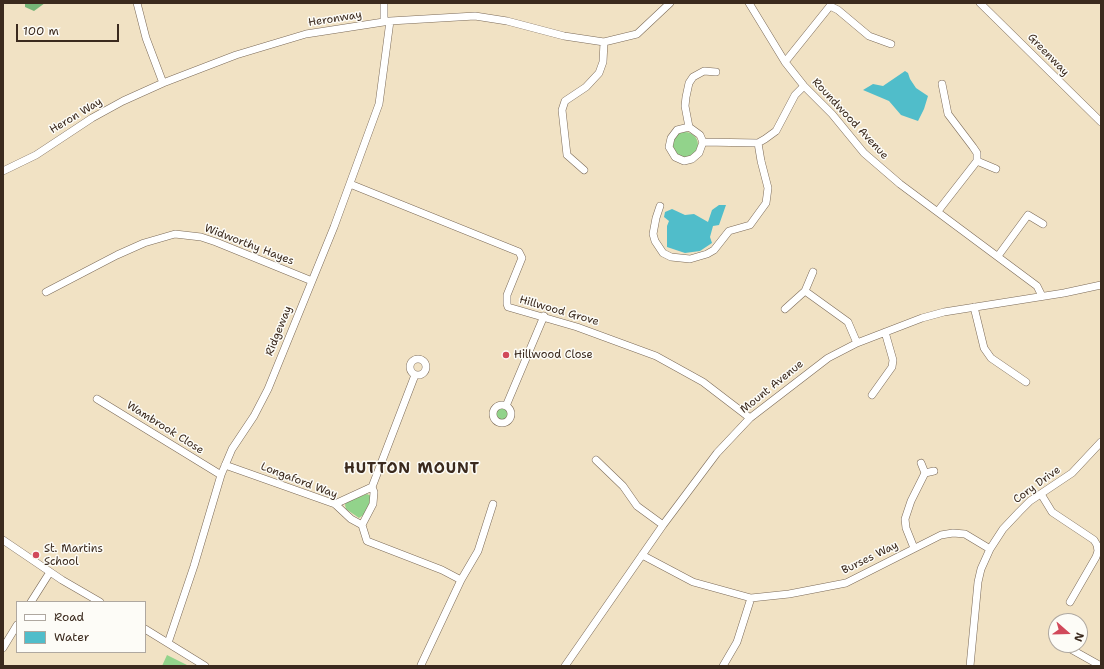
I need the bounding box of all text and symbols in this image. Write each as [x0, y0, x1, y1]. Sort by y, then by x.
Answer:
street label: Heronway [307, 8, 363, 30]
scale bar [18, 16, 121, 42]
text: 100 m [23, 23, 59, 39]
street label: Greenway [1024, 31, 1072, 79]
street label: Roundwood Avenue [809, 76, 891, 162]
street label: Heron Way [47, 95, 105, 137]
street label: Widworthy Hayes [202, 222, 296, 268]
street label: Hillwood Grove [518, 293, 600, 329]
street label: Ridgeway [263, 304, 295, 358]
place label: Hillwood Close [514, 348, 593, 362]
marker: Hillwood Close [501, 350, 511, 360]
street label: Mount Avenue [738, 358, 806, 416]
street label: Wambrook Close [124, 399, 206, 457]
street label: Longaford Way [259, 460, 339, 502]
district label: HUTTON MOUNT [344, 460, 480, 478]
street label: Cory Drive [1011, 463, 1063, 507]
street label: Burses Way [840, 539, 900, 577]
place label: St. Martins School [44, 542, 103, 568]
marker: St. Martins School [31, 550, 41, 560]
legend [16, 601, 146, 653]
text: Road [54, 609, 84, 625]
north arrow [1048, 613, 1088, 653]
text: Water [54, 629, 89, 645]
text: N [1070, 630, 1087, 644]

